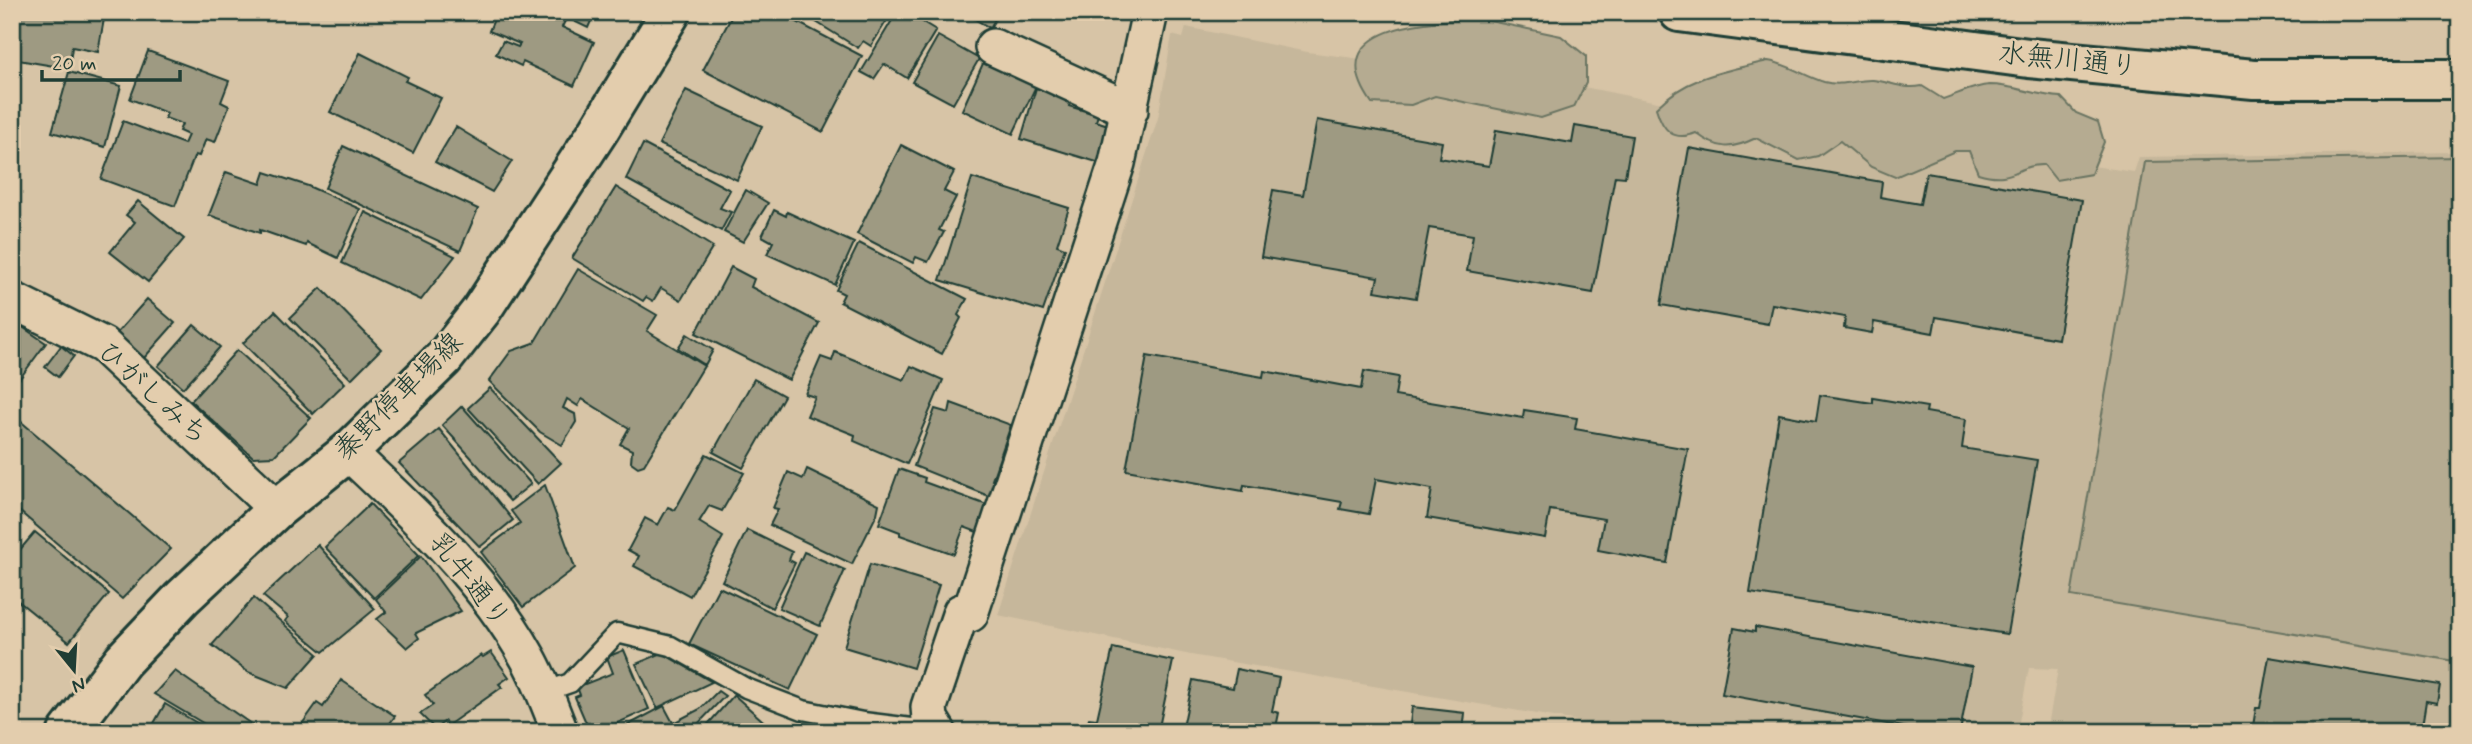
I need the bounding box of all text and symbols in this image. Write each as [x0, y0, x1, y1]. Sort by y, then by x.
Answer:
street label: 水無川通り [1996, 35, 2140, 87]
scale bar [42, 38, 180, 82]
text: 20 m [52, 50, 97, 78]
street label: 秦野停車場線 [327, 325, 471, 469]
street label: ひがしみち [88, 334, 216, 454]
street label: 乳牛通り [420, 525, 518, 637]
north arrow [38, 636, 108, 706]
text: N [69, 671, 89, 699]

